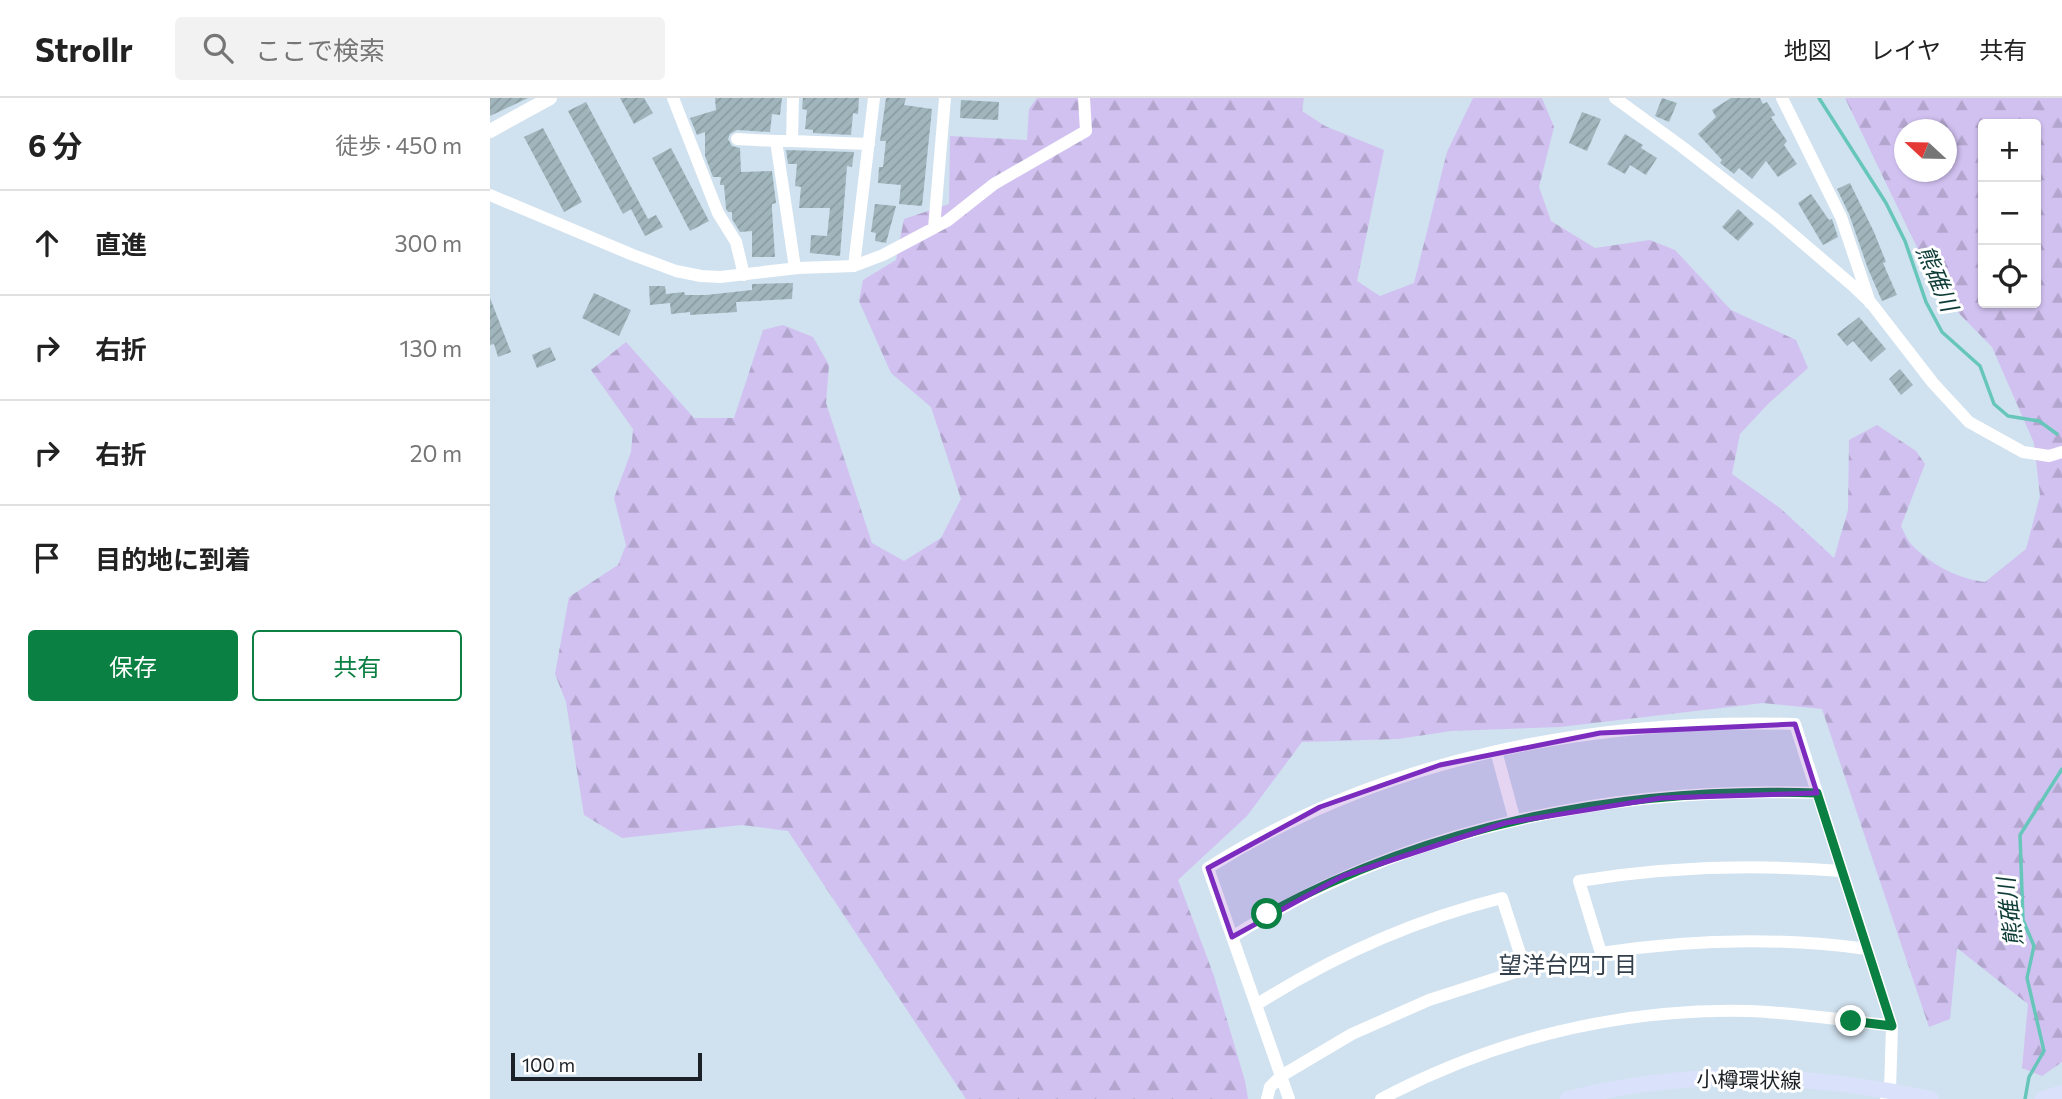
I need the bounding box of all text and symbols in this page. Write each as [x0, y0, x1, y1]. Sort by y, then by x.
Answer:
search box [175, 17, 665, 80]
text: Strollr [35, 28, 133, 69]
icon: search [199, 29, 237, 67]
text: ここで検索 [255, 34, 385, 65]
text: 地図 [1784, 35, 1832, 64]
text: レイヤ [1870, 35, 1941, 64]
text: 共有 [1979, 35, 2027, 64]
north arrow [1894, 119, 1957, 182]
map controls [1978, 119, 2041, 308]
button: + [1978, 119, 2041, 182]
text: 6 分 [28, 126, 82, 163]
text: 徒歩 · 450 m [335, 131, 462, 159]
button: − [1978, 182, 2041, 245]
icon: ahead [28, 224, 66, 262]
text: 直進 [95, 228, 147, 259]
text: 300 m [394, 229, 462, 257]
water label: 熊碓川 [1912, 241, 1966, 318]
button: locate [1978, 245, 2041, 308]
icon: right [28, 329, 66, 367]
text: 右折 [95, 333, 147, 364]
text: 130 m [400, 334, 462, 362]
icon: right [28, 434, 66, 472]
text: 右折 [95, 438, 147, 469]
text: 20 m [410, 439, 462, 467]
icon: arrive [28, 539, 66, 577]
text: 目的地に到着 [95, 543, 251, 574]
button: 保存 [28, 630, 238, 701]
button: 共有 [252, 630, 462, 701]
water label: 熊碓川 [1991, 873, 2027, 948]
route start [1251, 898, 1282, 929]
district label: 望洋台四丁目 [1499, 950, 1637, 978]
route end [1835, 1005, 1866, 1036]
scale bar [511, 1050, 702, 1082]
text: 100 m [522, 1053, 575, 1076]
street label: 小樽環状線 [1696, 1066, 1802, 1092]

